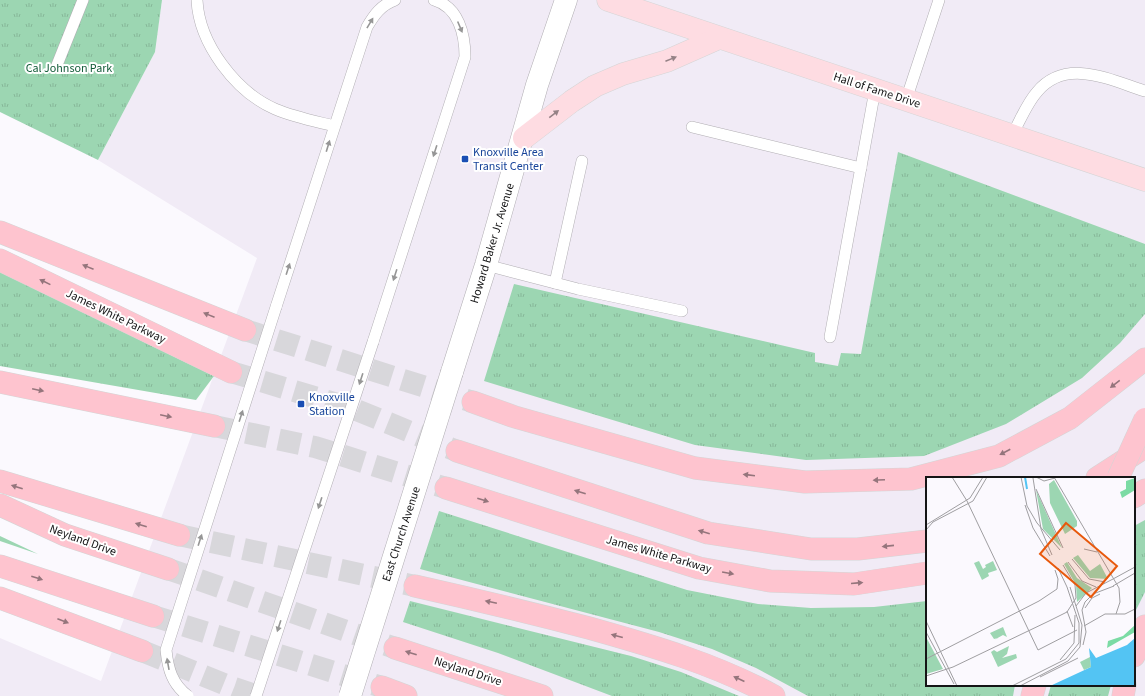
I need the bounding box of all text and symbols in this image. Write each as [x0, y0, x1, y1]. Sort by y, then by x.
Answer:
one-way arrow [366, 17, 373, 29]
one-way arrow [458, 21, 464, 33]
one-way arrow [665, 56, 677, 62]
park label: Cal Johnson Park [26, 60, 112, 77]
street label: Hall of Fame Drive [831, 68, 923, 113]
one-way arrow [549, 110, 560, 118]
one-way arrow [325, 139, 331, 151]
place label: Knoxville Area Transit Center [473, 144, 544, 175]
one-way arrow [432, 145, 438, 157]
marker: Knoxville Area Transit Center [460, 154, 470, 164]
street label: Howard Baker Jr. Avenue [466, 181, 519, 305]
one-way arrow [81, 263, 93, 269]
one-way arrow [285, 263, 291, 275]
one-way arrow [392, 269, 398, 281]
one-way arrow [39, 279, 50, 285]
street label: James White Parkway [63, 285, 169, 348]
one-way arrow [203, 312, 214, 318]
one-way arrow [358, 374, 364, 386]
one-way arrow [1109, 379, 1120, 388]
one-way arrow [32, 387, 44, 393]
place label: Knoxville Station [309, 389, 355, 420]
marker: Knoxville Station [296, 399, 306, 409]
one-way arrow [238, 410, 244, 422]
one-way arrow [159, 413, 172, 419]
one-way arrow [999, 449, 1011, 455]
one-way arrow [743, 472, 755, 478]
one-way arrow [872, 477, 885, 483]
inset map [926, 477, 1135, 686]
one-way arrow [11, 484, 23, 490]
street label: East Church Avenue [378, 484, 425, 584]
one-way arrow [574, 489, 586, 495]
one-way arrow [317, 497, 323, 509]
one-way arrow [477, 497, 489, 503]
street label: Neyland Drive [47, 520, 119, 560]
one-way arrow [135, 522, 147, 528]
one-way arrow [698, 529, 710, 535]
street label: James White Parkway [604, 531, 714, 578]
one-way arrow [198, 533, 204, 545]
one-way arrow [882, 542, 894, 549]
one-way arrow [722, 571, 734, 577]
one-way arrow [31, 575, 43, 581]
one-way arrow [851, 580, 863, 587]
one-way arrow [485, 599, 497, 605]
one-way arrow [57, 619, 69, 625]
one-way arrow [276, 620, 282, 632]
one-way arrow [611, 633, 623, 639]
one-way arrow [405, 650, 417, 656]
street label: Neyland Drive [432, 653, 504, 690]
one-way arrow [165, 658, 171, 670]
one-way arrow [734, 676, 745, 682]

